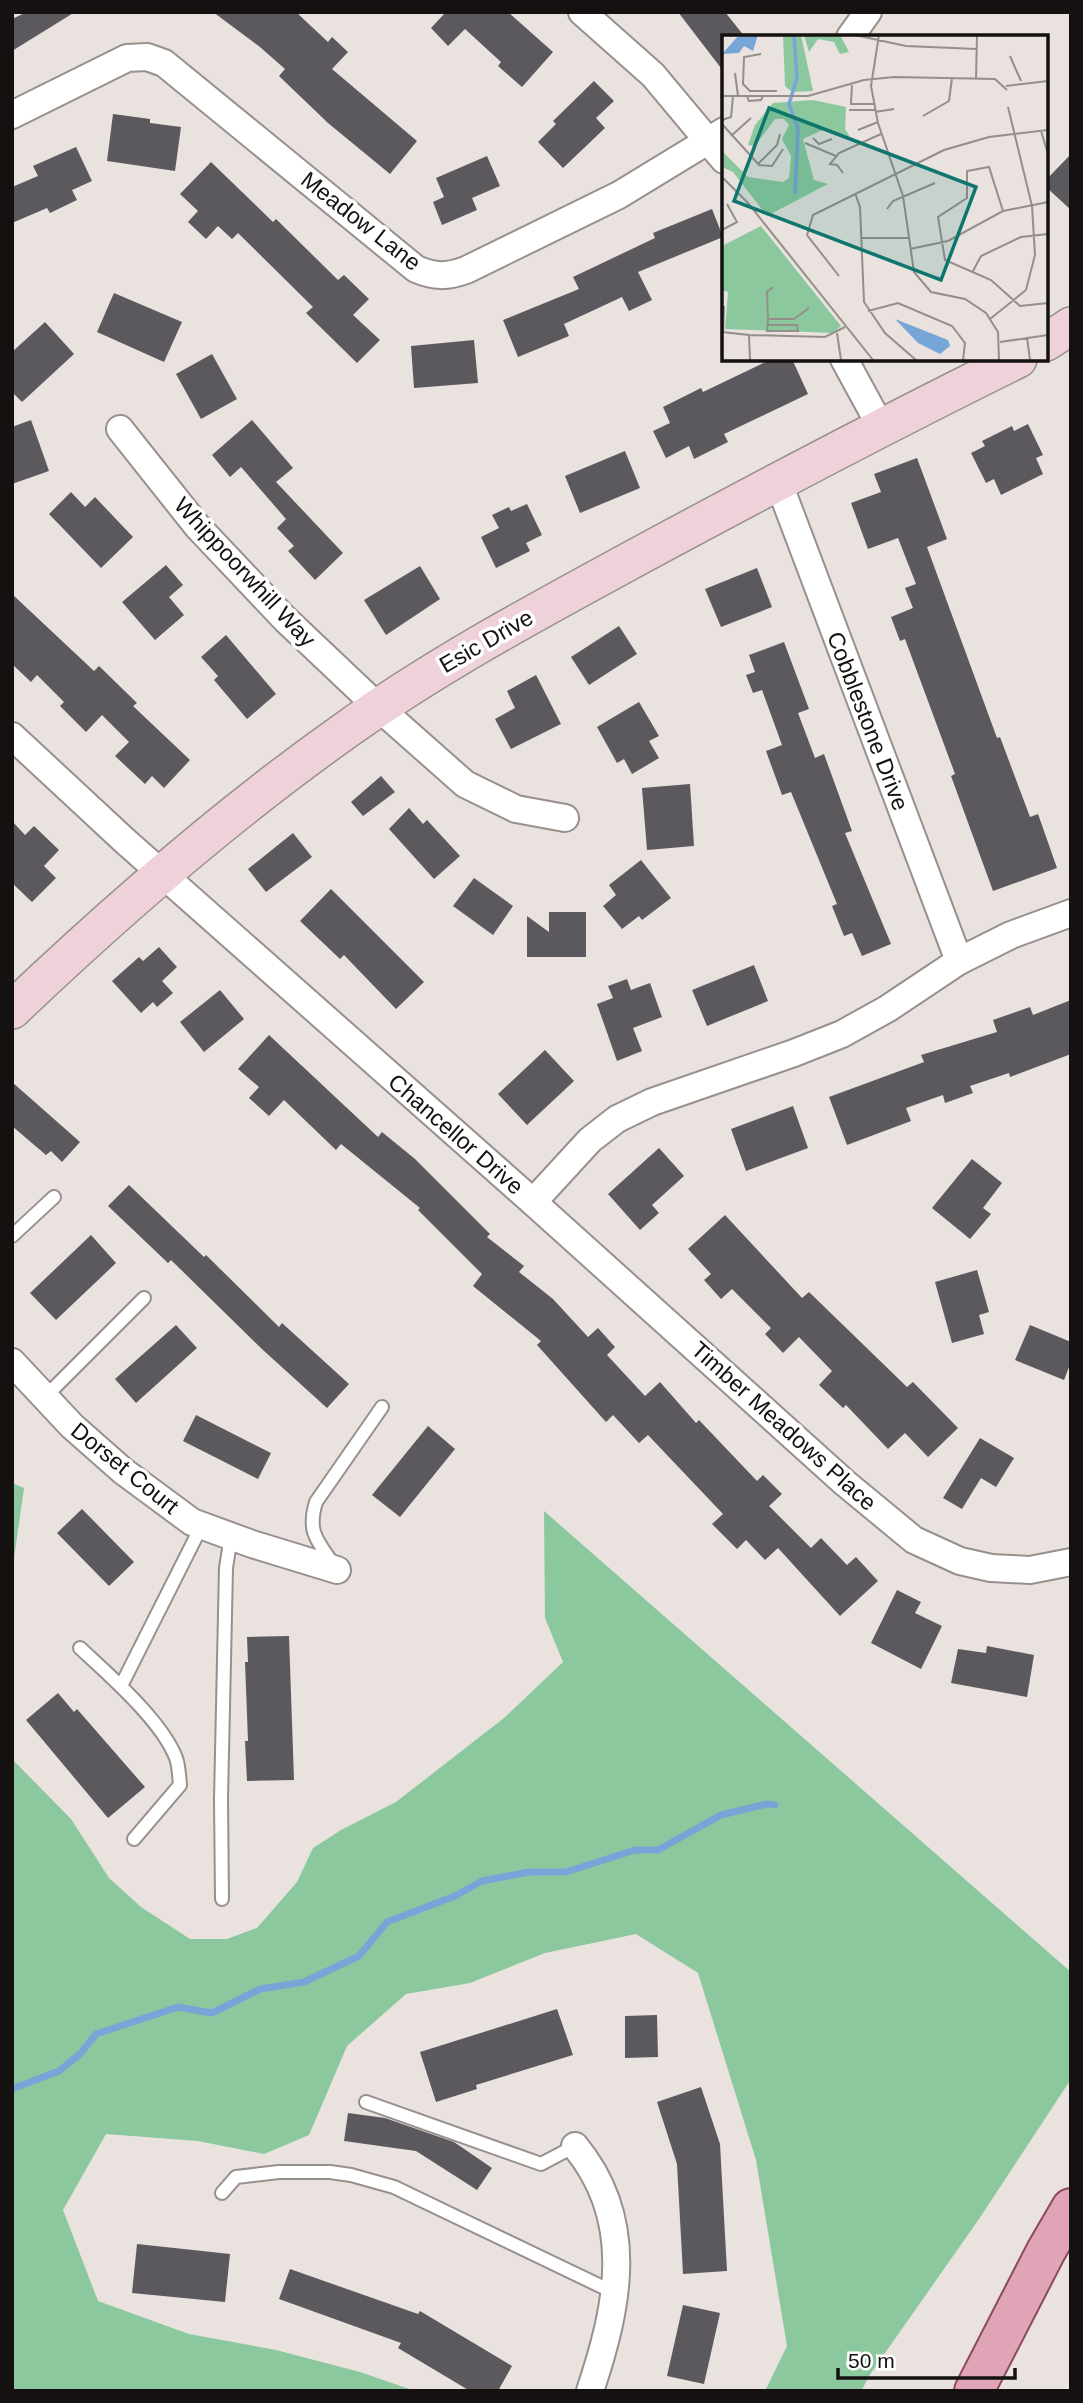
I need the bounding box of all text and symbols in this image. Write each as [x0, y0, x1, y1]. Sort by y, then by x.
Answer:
inset map [722, 35, 1048, 360]
street label: Meadow Lane [296, 166, 426, 276]
street label: Whippoorwhill Way [169, 492, 321, 652]
street label: Esic Drive [435, 604, 537, 678]
street label: Cobblestone Drive [822, 628, 914, 814]
street label: Chancellor Drive [383, 1068, 529, 1200]
street label: Timber Meadows Place [686, 1336, 882, 1516]
street label: Dorset Court [66, 1417, 184, 1520]
scale bar [838, 2336, 1015, 2380]
text: 50 m [848, 2349, 895, 2372]

